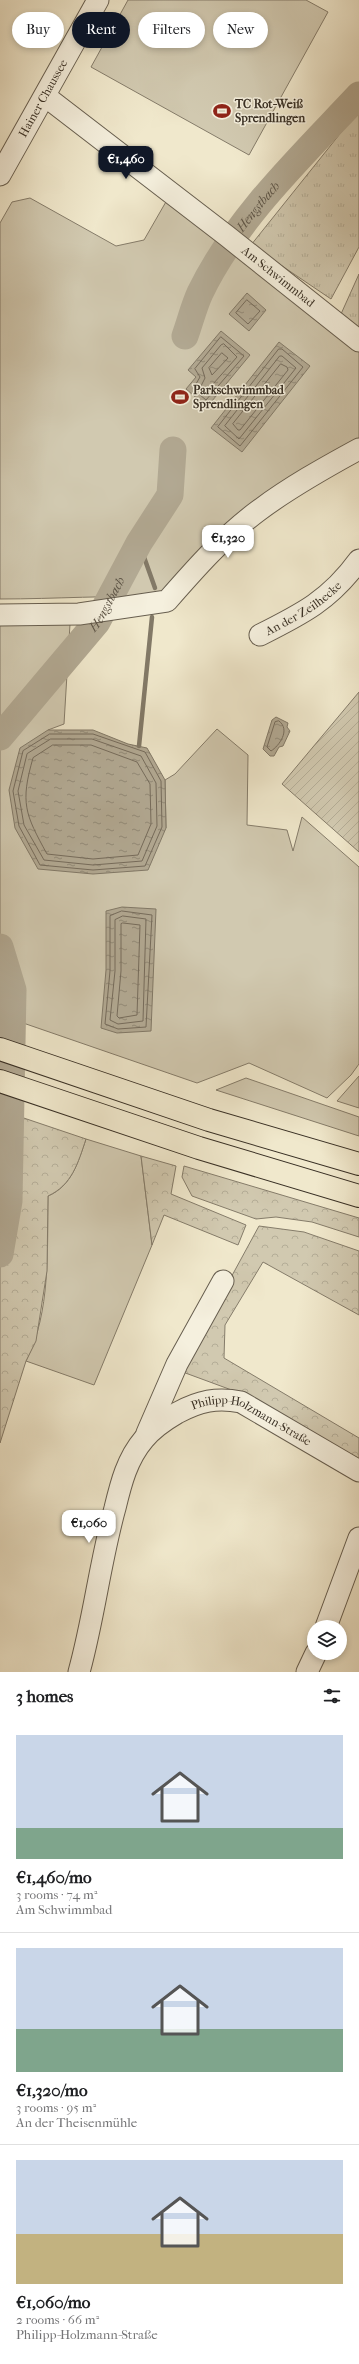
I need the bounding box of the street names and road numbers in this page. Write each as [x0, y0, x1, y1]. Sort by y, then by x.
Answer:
street label: Hainer Chaussee [16, 57, 70, 140]
street label: Am Schwimmbad [238, 243, 318, 310]
street label: An der Zeilhecke [262, 578, 344, 639]
street label: Philipp-Holzmann-Straße [189, 1393, 314, 1449]

